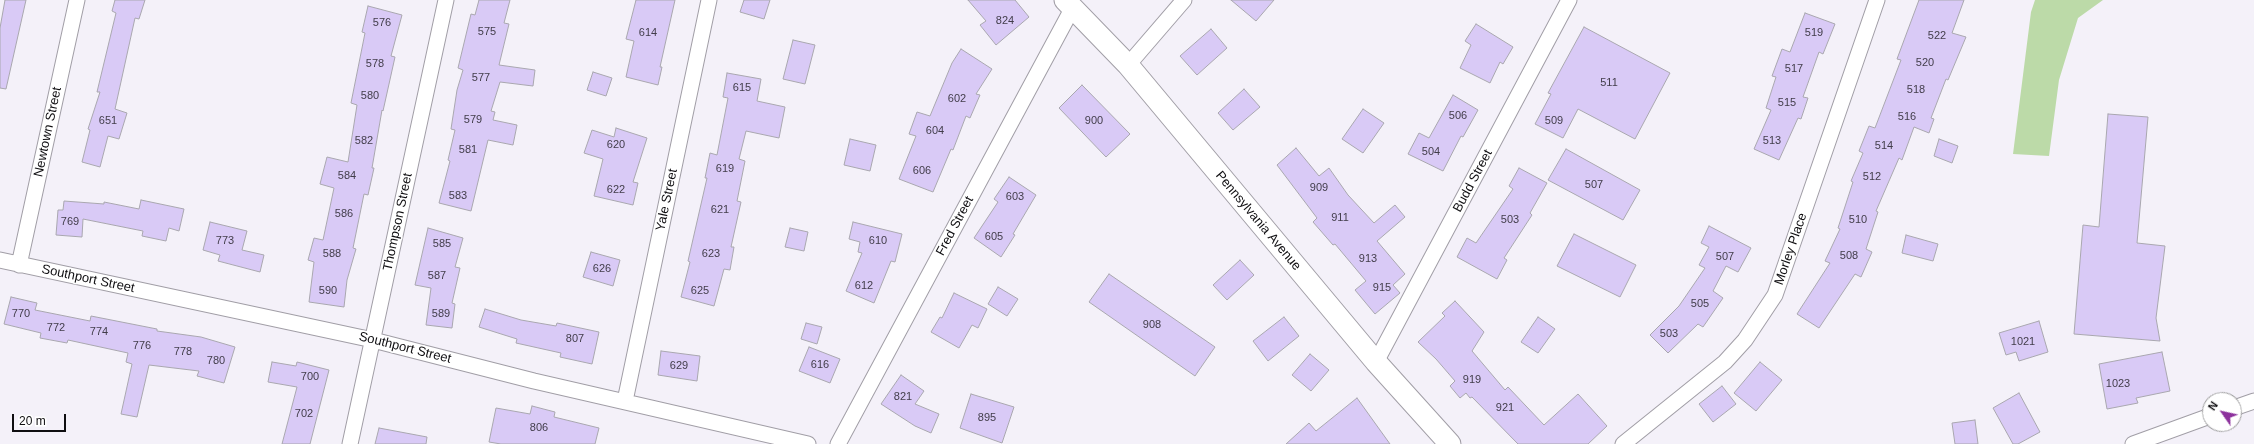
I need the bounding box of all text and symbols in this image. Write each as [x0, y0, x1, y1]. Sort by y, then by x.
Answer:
house number: 824 [996, 14, 1014, 28]
house number: 576 [373, 16, 391, 30]
house number: 575 [478, 25, 496, 39]
house number: 614 [639, 26, 657, 40]
house number: 519 [1805, 26, 1823, 40]
house number: 522 [1928, 29, 1946, 43]
house number: 520 [1916, 56, 1934, 70]
house number: 578 [366, 57, 384, 71]
house number: 517 [1785, 62, 1803, 76]
house number: 577 [472, 71, 490, 85]
house number: 511 [1600, 76, 1618, 90]
house number: 615 [733, 81, 751, 95]
house number: 518 [1907, 83, 1925, 97]
street label: Newtown Street [31, 86, 65, 178]
house number: 580 [361, 89, 379, 103]
house number: 602 [948, 92, 966, 106]
house number: 515 [1778, 96, 1796, 110]
house number: 506 [1449, 109, 1467, 123]
house number: 516 [1898, 110, 1916, 124]
house number: 579 [464, 113, 482, 127]
house number: 651 [99, 114, 117, 128]
house number: 900 [1085, 114, 1103, 128]
house number: 509 [1545, 114, 1563, 128]
house number: 604 [926, 124, 944, 138]
house number: 582 [355, 134, 373, 148]
house number: 513 [1763, 134, 1781, 148]
house number: 620 [607, 138, 625, 152]
house number: 514 [1875, 139, 1893, 153]
house number: 581 [459, 143, 477, 157]
house number: 504 [1422, 145, 1440, 159]
street label: Budd Street [1450, 147, 1496, 215]
house number: 619 [716, 162, 734, 176]
house number: 606 [913, 164, 931, 178]
street label: Yale Street [653, 167, 681, 233]
street label: Pennsylvania Avenue [1212, 168, 1304, 274]
house number: 584 [338, 169, 356, 183]
house number: 512 [1863, 170, 1881, 184]
street label: Thompson Street [380, 172, 416, 272]
house number: 507 [1585, 178, 1603, 192]
house number: 909 [1310, 181, 1328, 195]
house number: 622 [607, 183, 625, 197]
house number: 583 [449, 189, 467, 203]
house number: 603 [1006, 190, 1024, 204]
street label: Fred Street [933, 194, 977, 258]
house number: 621 [711, 203, 729, 217]
house number: 586 [335, 207, 353, 221]
house number: 911 [1331, 211, 1349, 225]
street label: Morley Place [1771, 211, 1811, 287]
house number: 503 [1501, 213, 1519, 227]
house number: 510 [1849, 213, 1867, 227]
house number: 769 [61, 215, 79, 229]
house number: 605 [985, 230, 1003, 244]
house number: 773 [216, 234, 234, 248]
house number: 610 [869, 234, 887, 248]
house number: 585 [433, 237, 451, 251]
house number: 588 [323, 247, 341, 261]
house number: 623 [702, 247, 720, 261]
house number: 508 [1840, 249, 1858, 263]
house number: 507 [1716, 250, 1734, 264]
house number: 913 [1359, 252, 1377, 266]
street label: Southport Street [40, 262, 136, 296]
house number: 626 [593, 262, 611, 276]
house number: 587 [428, 269, 446, 283]
house number: 612 [855, 279, 873, 293]
house number: 915 [1373, 281, 1391, 295]
house number: 590 [319, 284, 337, 298]
house number: 625 [691, 284, 709, 298]
house number: 505 [1691, 297, 1709, 311]
house number: 770 [12, 307, 30, 321]
house number: 589 [432, 307, 450, 321]
house number: 908 [1143, 318, 1161, 332]
house number: 772 [47, 321, 65, 335]
house number: 774 [90, 325, 108, 339]
house number: 503 [1660, 327, 1678, 341]
street label: Southport Street [357, 329, 453, 367]
house number: 807 [566, 332, 584, 346]
house number: 1021 [2011, 335, 2035, 349]
house number: 776 [133, 339, 151, 353]
house number: 778 [174, 345, 192, 359]
house number: 780 [207, 354, 225, 368]
house number: 616 [811, 358, 829, 372]
house number: 629 [670, 359, 688, 373]
house number: 700 [301, 370, 319, 384]
house number: 919 [1463, 373, 1481, 387]
house number: 1023 [2106, 377, 2130, 391]
house number: 821 [894, 390, 912, 404]
north arrow [2202, 392, 2242, 432]
text: N [2206, 399, 2220, 413]
house number: 921 [1496, 401, 1514, 415]
scale bar [14, 406, 68, 432]
house number: 702 [295, 407, 313, 421]
house number: 895 [978, 411, 996, 425]
text: 20 m [19, 414, 46, 428]
house number: 806 [530, 421, 548, 435]

